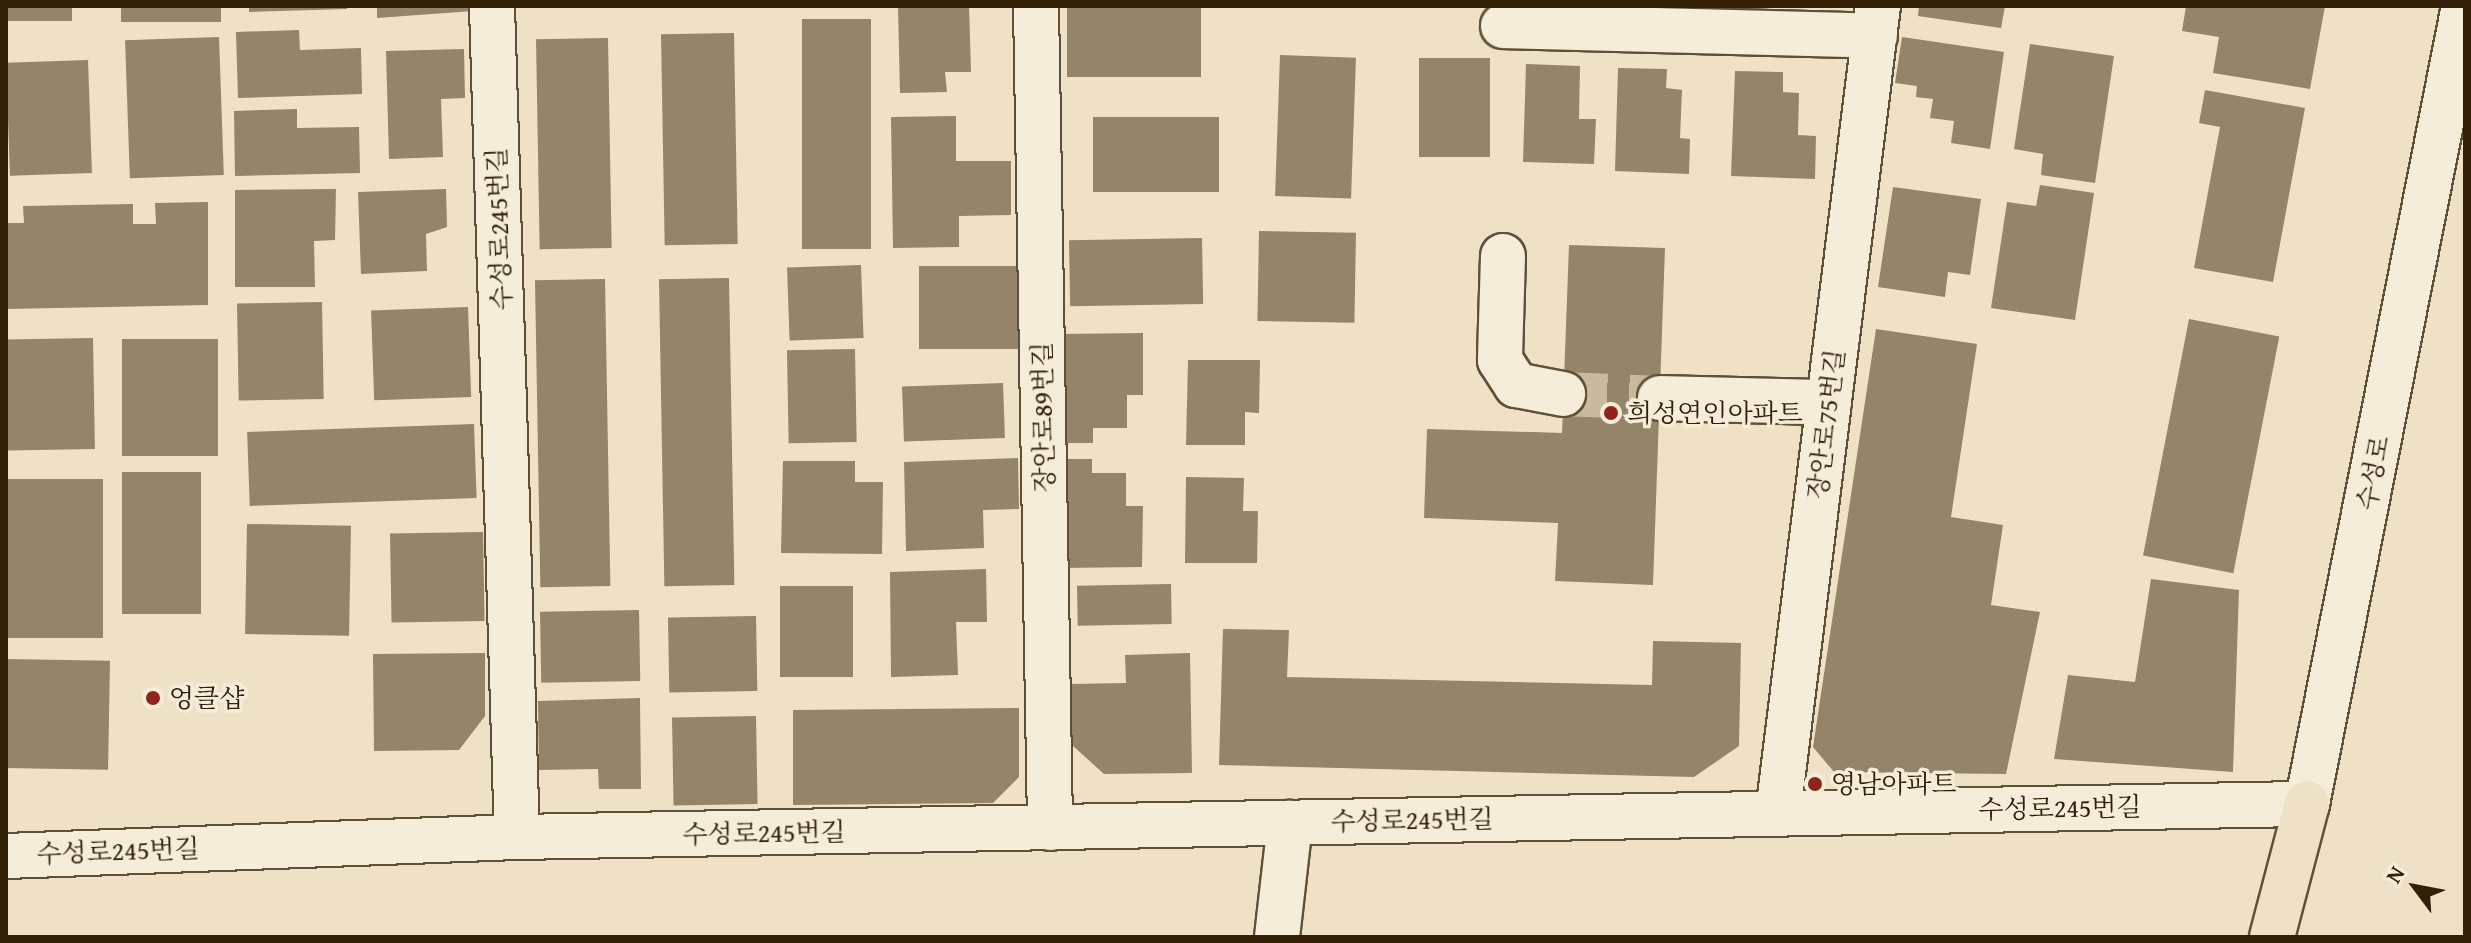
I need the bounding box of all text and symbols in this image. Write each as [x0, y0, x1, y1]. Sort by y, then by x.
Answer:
street label: 수성로245번길 [481, 147, 517, 311]
street label: 장안로89번길 [1026, 341, 1060, 493]
street label: 장안로75번길 [1801, 347, 1851, 501]
place label: 희성연인아파트 [1627, 397, 1803, 429]
marker: 희성연인아파트 [1602, 404, 1620, 422]
street label: 수성로 [2350, 433, 2396, 513]
place label: 엉클샵 [169, 682, 244, 714]
marker: 엉클샵 [144, 689, 162, 707]
place label: 영남아파트 [1831, 768, 1957, 800]
marker: 영남아파트 [1806, 775, 1824, 793]
street label: 수성로245번길 [1978, 791, 2142, 825]
street label: 수성로245번길 [1330, 803, 1494, 837]
street label: 수성로245번길 [682, 816, 846, 850]
street label: 수성로245번길 [36, 833, 200, 869]
north arrow [2375, 847, 2455, 927]
text: N [2377, 860, 2412, 889]

